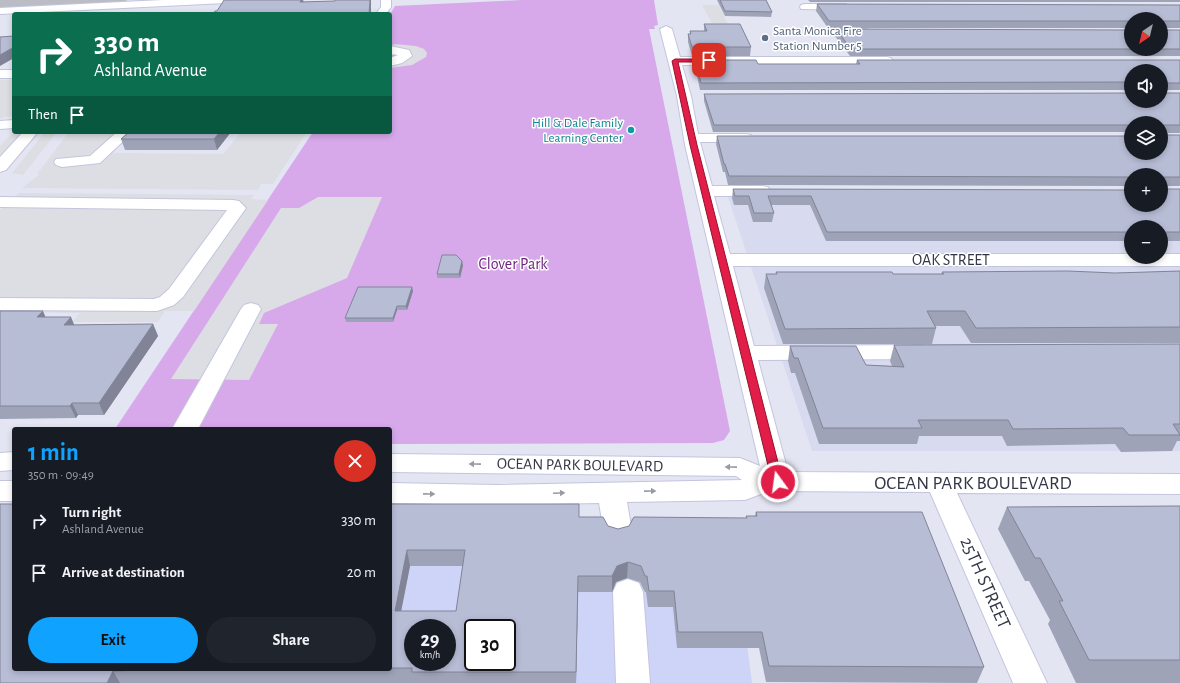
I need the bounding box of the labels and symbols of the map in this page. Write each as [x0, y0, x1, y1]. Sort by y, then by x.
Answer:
north arrow [1124, 12, 1168, 56]
place label: Santa Monica Fire Station Number 5 [773, 25, 862, 53]
marker: Santa Monica Fire Station Number 5 [760, 33, 770, 43]
pin [692, 43, 726, 77]
place label: Hill & Dale Family Learning Center [532, 117, 624, 145]
marker: Hill & Dale Family Learning Center [626, 125, 636, 135]
street label: OAK STREET [912, 252, 990, 268]
park label: Clover Park [478, 256, 548, 272]
street label: OCEAN PARK BOULEVARD [497, 456, 663, 474]
one-way arrow [468, 461, 481, 467]
position arrow [757, 461, 799, 503]
one-way arrow [724, 464, 737, 470]
street label: OCEAN PARK BOULEVARD [874, 474, 1072, 493]
one-way arrow [644, 488, 657, 494]
one-way arrow [553, 490, 565, 497]
one-way arrow [423, 491, 436, 497]
street label: 25TH STREET [956, 534, 1014, 632]
speed limit sign: 30 [464, 619, 516, 671]

